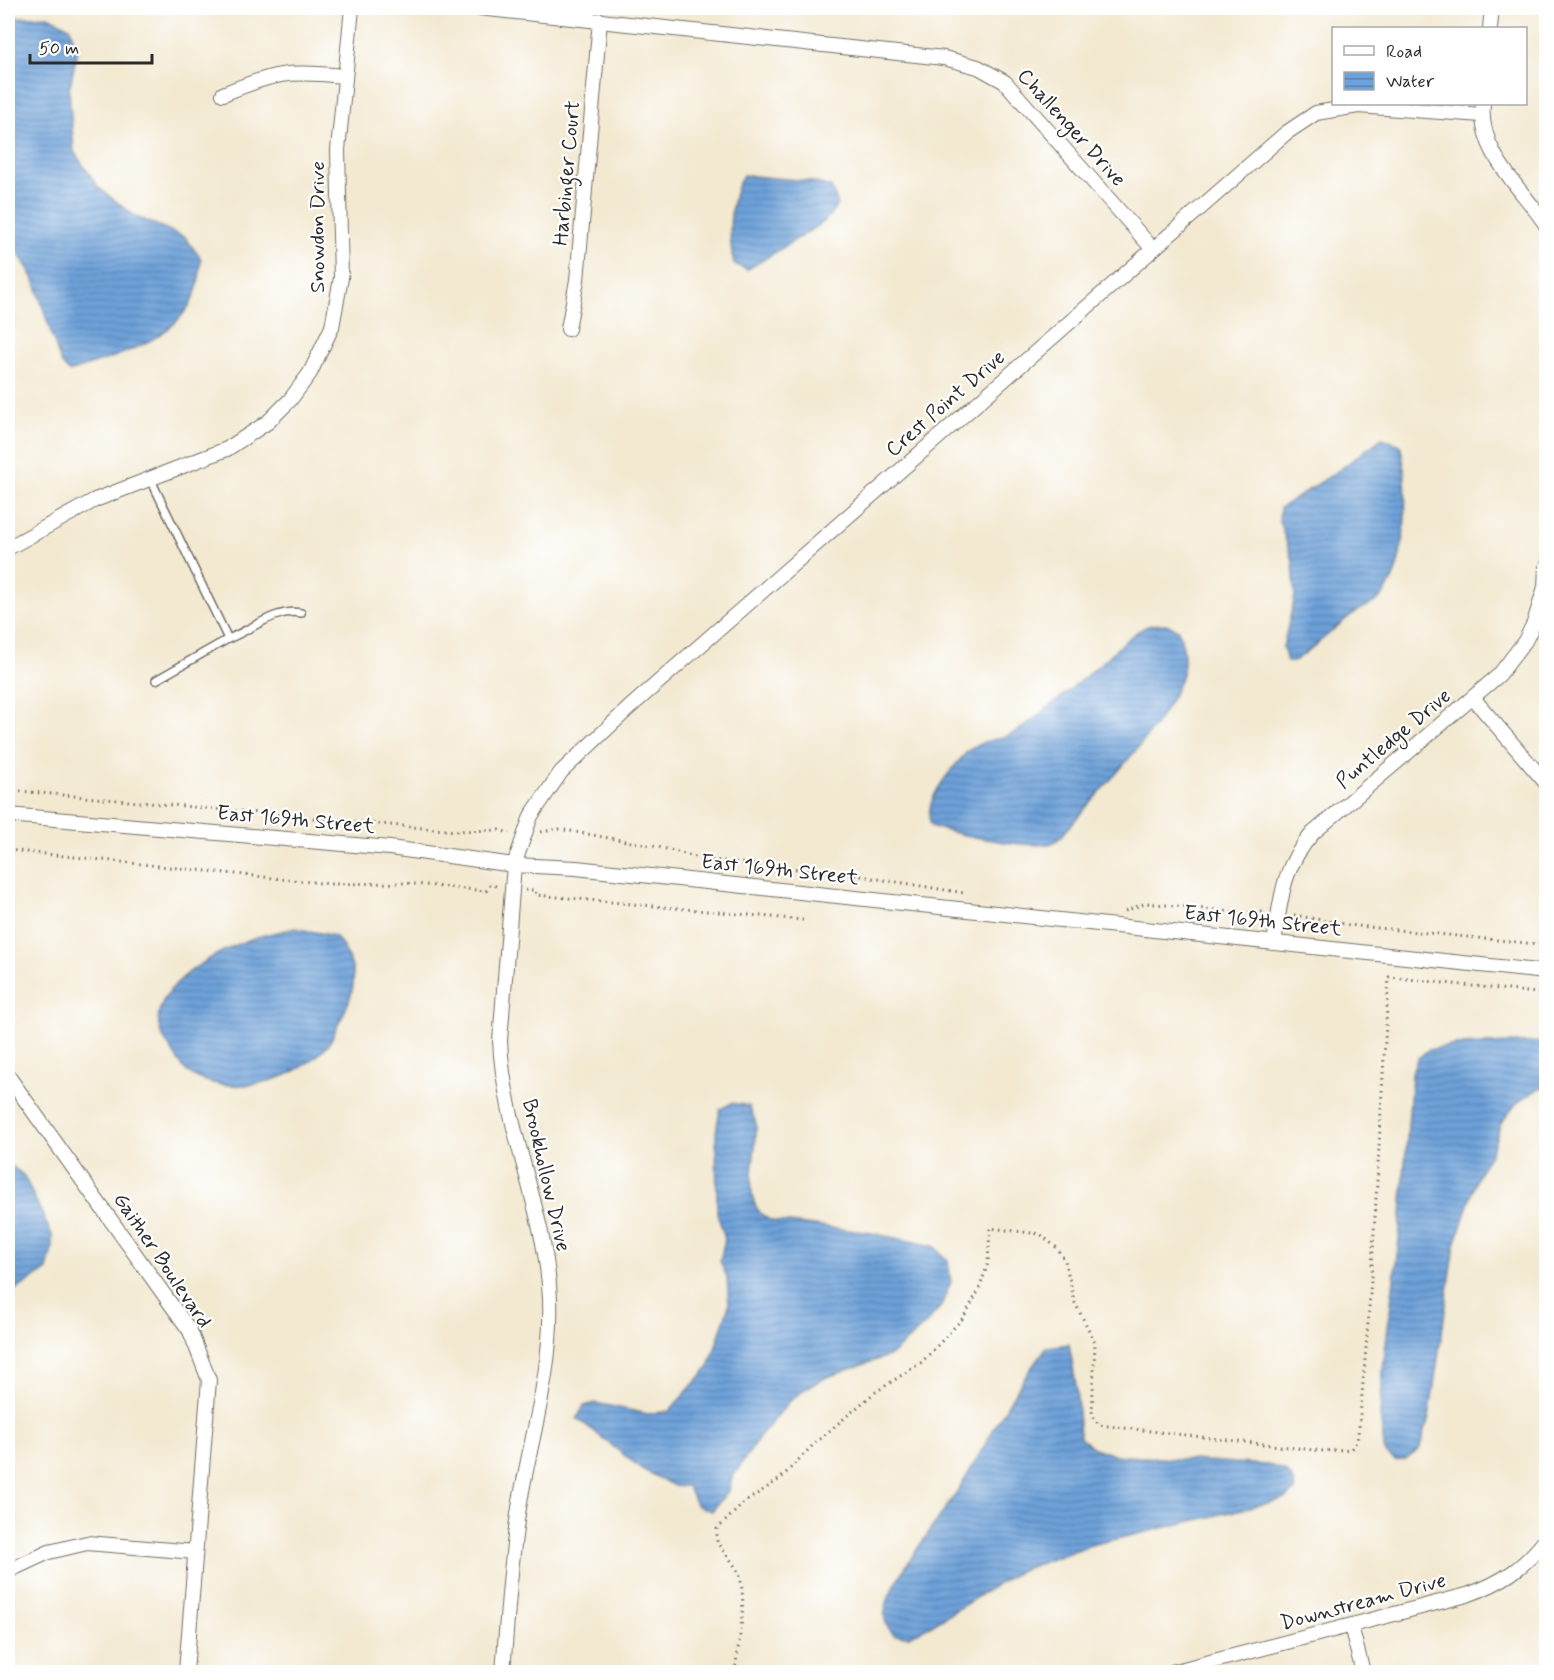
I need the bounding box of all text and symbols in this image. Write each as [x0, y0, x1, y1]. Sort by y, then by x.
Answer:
scale bar [30, 27, 152, 65]
legend [1332, 27, 1527, 105]
text: 50 m [39, 37, 79, 61]
text: Road [1386, 40, 1422, 64]
street label: Challenger Drive [1010, 63, 1132, 193]
text: Water [1386, 70, 1435, 94]
street label: Harbinger Court [547, 99, 589, 247]
street label: Snowdon Drive [304, 161, 332, 293]
street label: Crest Point Drive [880, 344, 1011, 464]
street label: Puntledge Drive [1330, 682, 1458, 796]
street label: East 169th Street [216, 799, 377, 841]
street label: East 169th Street [700, 848, 861, 892]
street label: East 169th Street [1183, 899, 1344, 943]
street label: Brookhollow Drive [515, 1096, 577, 1254]
street label: Gaither Boulevard [106, 1187, 218, 1334]
street label: Downstream Drive [1277, 1566, 1449, 1638]

